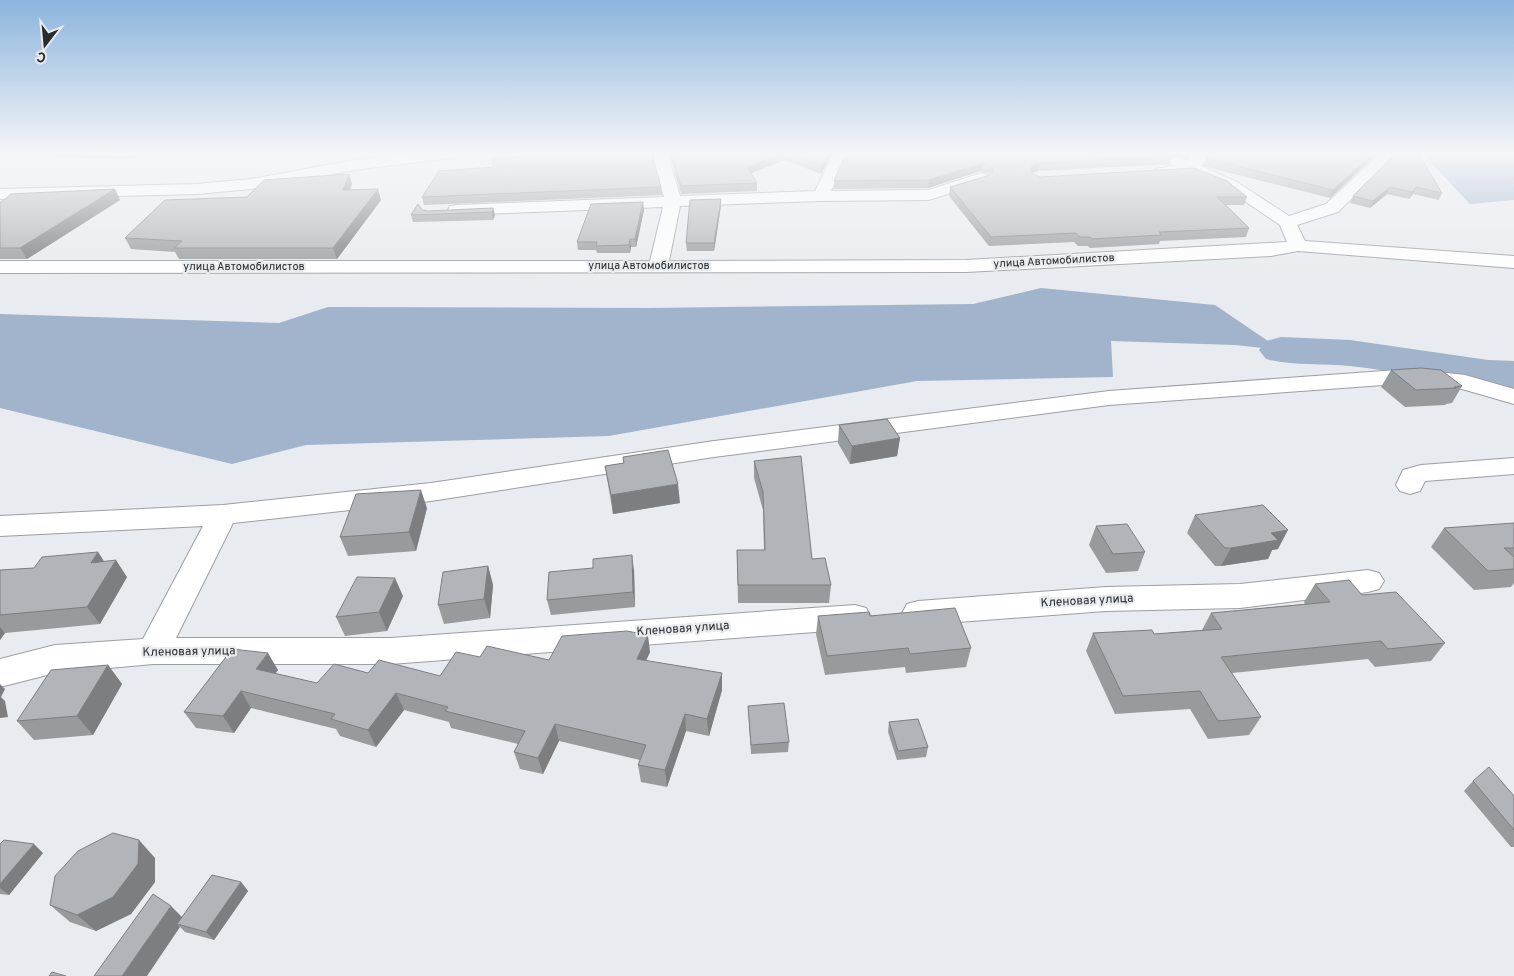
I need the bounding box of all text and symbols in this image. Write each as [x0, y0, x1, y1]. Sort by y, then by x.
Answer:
north arrow [20, 20, 70, 70]
text: С [35, 47, 48, 65]
street label: улица Автомобилистов [993, 251, 1115, 271]
street label: улица Автомобилистов [588, 259, 710, 273]
street label: улица Автомобилистов [183, 260, 305, 274]
street label: Кленовая улица [1040, 591, 1134, 611]
street label: Кленовая улица [636, 618, 730, 640]
street label: Кленовая улица [142, 643, 236, 661]

